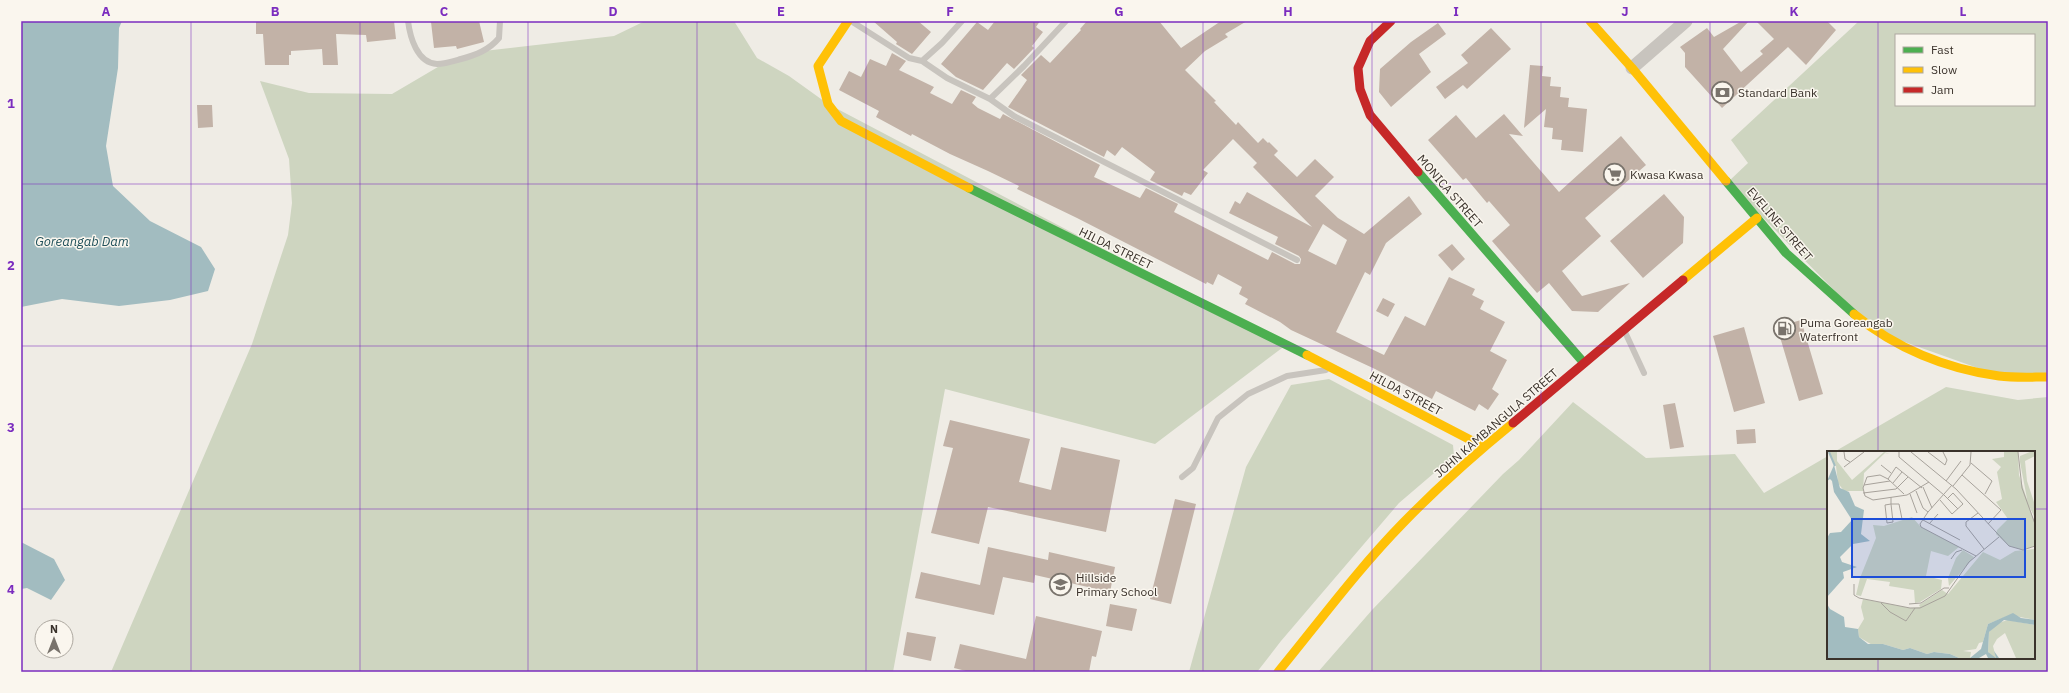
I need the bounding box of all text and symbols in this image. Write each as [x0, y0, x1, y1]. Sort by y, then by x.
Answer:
text: A [102, 3, 111, 20]
text: B [271, 3, 280, 20]
text: C [440, 3, 449, 20]
text: D [608, 3, 618, 20]
text: E [777, 3, 785, 20]
text: F [946, 3, 954, 20]
text: G [1114, 3, 1124, 20]
text: H [1283, 3, 1293, 20]
text: I [1453, 3, 1459, 20]
text: J [1621, 3, 1629, 20]
text: K [1789, 3, 1799, 20]
text: L [1960, 3, 1967, 20]
legend [1895, 34, 2035, 106]
text: Fast [1931, 42, 1954, 57]
text: Slow [1931, 62, 1957, 77]
bank icon: Standard Bank [1710, 79, 1736, 105]
text: Jam [1931, 82, 1954, 97]
place label: Standard Bank [1738, 85, 1818, 100]
text: 1 [7, 95, 15, 112]
street label: MONICA STREET [1414, 151, 1486, 231]
supermarket icon: Kwasa Kwasa [1601, 161, 1627, 187]
place label: Kwasa Kwasa [1630, 167, 1704, 182]
street label: EVELINE STREET [1744, 184, 1816, 264]
street label: HILDA STREET [1077, 224, 1155, 272]
water label: Goreangab Dam [35, 233, 129, 250]
text: 2 [7, 257, 15, 274]
place label: Puma Goreangab Waterfront [1800, 315, 1893, 344]
fuel station icon: Puma Goreangab Waterfront [1771, 316, 1797, 342]
street label: JOHN KAMBANGULA STREET [1431, 365, 1561, 481]
street label: HILDA STREET [1367, 368, 1445, 418]
text: 3 [7, 419, 15, 436]
inset map [1827, 451, 2035, 659]
place label: Hillside Primary School [1076, 570, 1157, 599]
school or university icon: Hillside Primary School [1048, 571, 1074, 597]
text: 4 [7, 581, 15, 598]
north arrow [34, 619, 74, 659]
text: N [50, 622, 58, 636]

